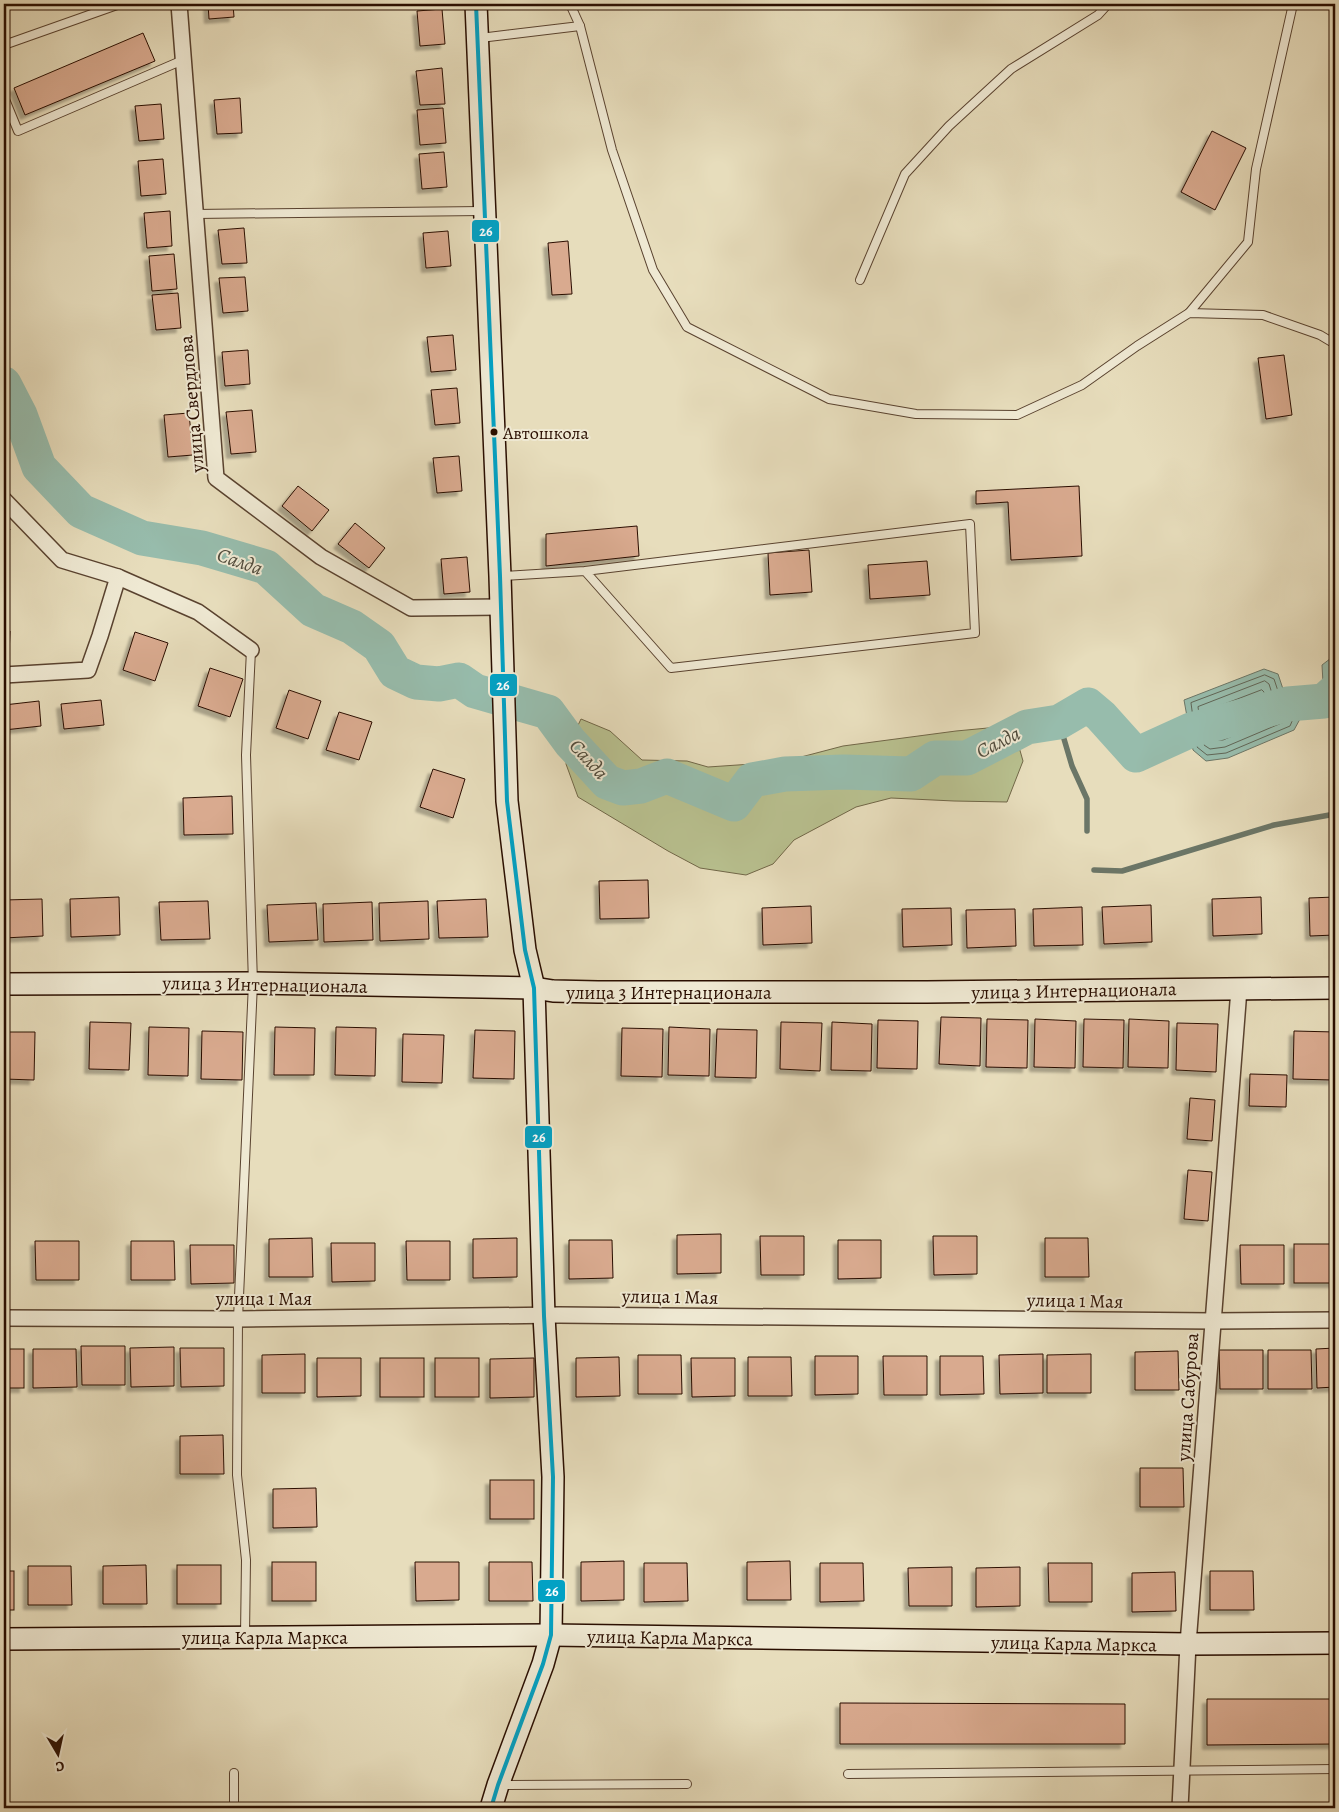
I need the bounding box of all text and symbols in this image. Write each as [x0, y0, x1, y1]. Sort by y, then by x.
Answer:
line badge: 26 [471, 219, 500, 243]
text: 26 [479, 222, 493, 241]
street label: улица Свердлова [173, 334, 211, 475]
place label: Автошкола [502, 421, 590, 445]
marker: Автошкола [489, 427, 499, 437]
water label: Салда [213, 541, 266, 582]
line badge: 26 [489, 673, 518, 697]
text: 26 [496, 676, 510, 695]
water label: Салда [971, 720, 1025, 765]
water label: Салда [563, 733, 614, 786]
street label: улица 3 Интернационала [161, 970, 368, 1000]
street label: улица 3 Интернационала [970, 976, 1177, 1006]
street label: улица 3 Интернационала [565, 980, 772, 1006]
line badge: 26 [524, 1125, 553, 1149]
text: 26 [532, 1128, 546, 1147]
street label: улица 1 Мая [621, 1283, 718, 1311]
street label: улица 1 Мая [215, 1286, 312, 1312]
street label: улица 1 Мая [1026, 1287, 1123, 1315]
street label: улица Сабурова [1170, 1332, 1205, 1463]
line badge: 26 [537, 1579, 566, 1603]
text: 26 [545, 1582, 559, 1601]
street label: улица Карла Маркса [586, 1624, 753, 1652]
street label: улица Карла Маркса [181, 1625, 348, 1651]
street label: улица Карла Маркса [990, 1630, 1157, 1658]
north arrow [32, 1730, 82, 1780]
text: С [54, 1756, 66, 1776]

